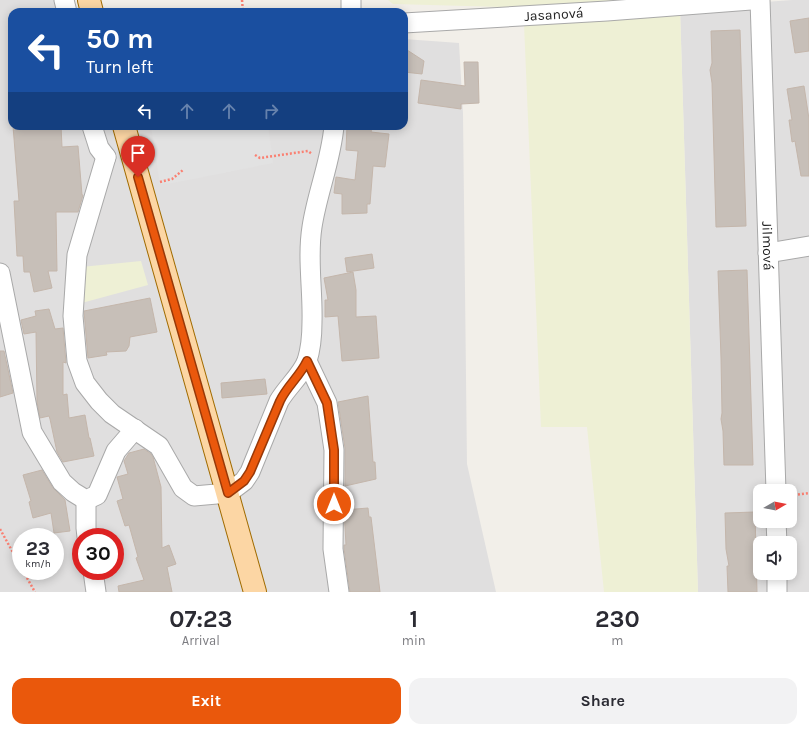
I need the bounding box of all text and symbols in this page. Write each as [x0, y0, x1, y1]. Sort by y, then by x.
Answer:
street label: Jasanová [524, 4, 584, 24]
text: 50 m [86, 22, 154, 55]
icon: left [20, 24, 72, 76]
text: Turn left [86, 56, 154, 78]
icon: left [134, 100, 156, 122]
icon: ahead [176, 100, 198, 122]
icon: ahead [218, 100, 240, 122]
icon: right [260, 100, 282, 122]
pin [121, 136, 155, 177]
icon: arrive [127, 142, 149, 164]
street label: Jilmová [759, 221, 777, 271]
position arrow [313, 483, 355, 525]
north arrow [753, 484, 797, 528]
map controls [753, 484, 797, 580]
speed limit sign: 30 [72, 528, 124, 580]
button: sound [753, 536, 797, 580]
text: 23 [26, 537, 50, 560]
text: km/h [25, 558, 51, 570]
text: 07:23 [169, 605, 232, 633]
text: 1 [409, 605, 418, 633]
text: 230 [595, 605, 640, 633]
text: Arrival [182, 633, 220, 648]
text: min [402, 633, 426, 648]
text: m [611, 633, 623, 648]
button: Exit [12, 678, 401, 724]
button: Share [409, 678, 797, 724]

